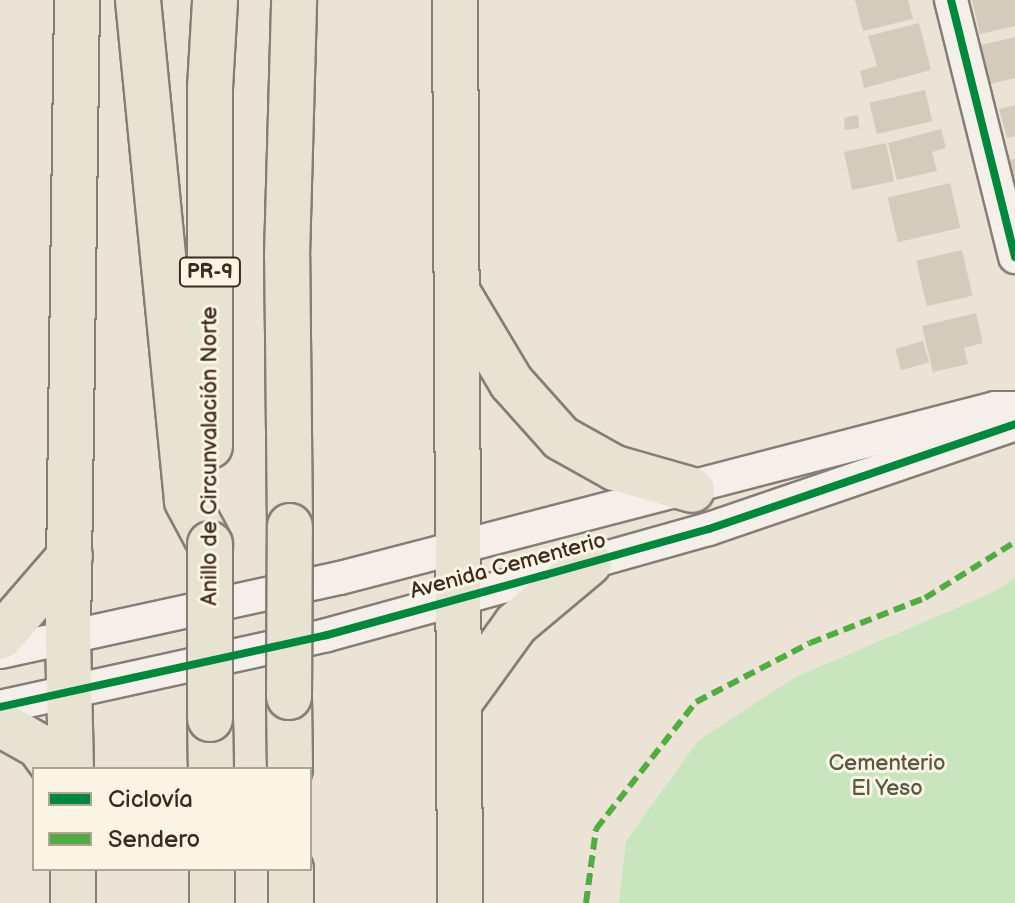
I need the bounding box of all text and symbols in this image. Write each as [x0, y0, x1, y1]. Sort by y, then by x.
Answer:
road number: PR-9 [178, 256, 242, 288]
street label: Anillo de Circunvalación Norte [197, 306, 223, 606]
street label: Avenida Cementerio [407, 527, 609, 605]
park label: Cementerio El Yeso [828, 750, 946, 802]
legend [32, 767, 312, 871]
text: Ciclovía [108, 785, 193, 814]
text: Sendero [108, 825, 200, 854]

